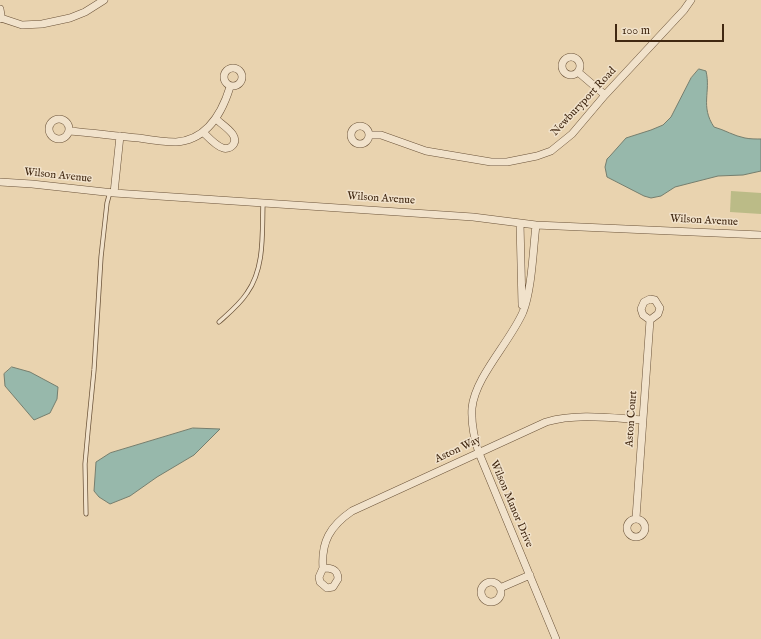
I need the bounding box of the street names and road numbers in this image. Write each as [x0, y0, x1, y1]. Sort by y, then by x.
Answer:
street label: Newburyport Road [549, 65, 619, 139]
street label: Wilson Avenue [23, 166, 93, 186]
street label: Wilson Avenue [347, 190, 415, 208]
street label: Wilson Avenue [670, 213, 738, 229]
street label: Aston Court [623, 390, 641, 448]
street label: Aston Way [433, 434, 483, 466]
street label: Wilson Manor Drive [487, 458, 535, 550]

